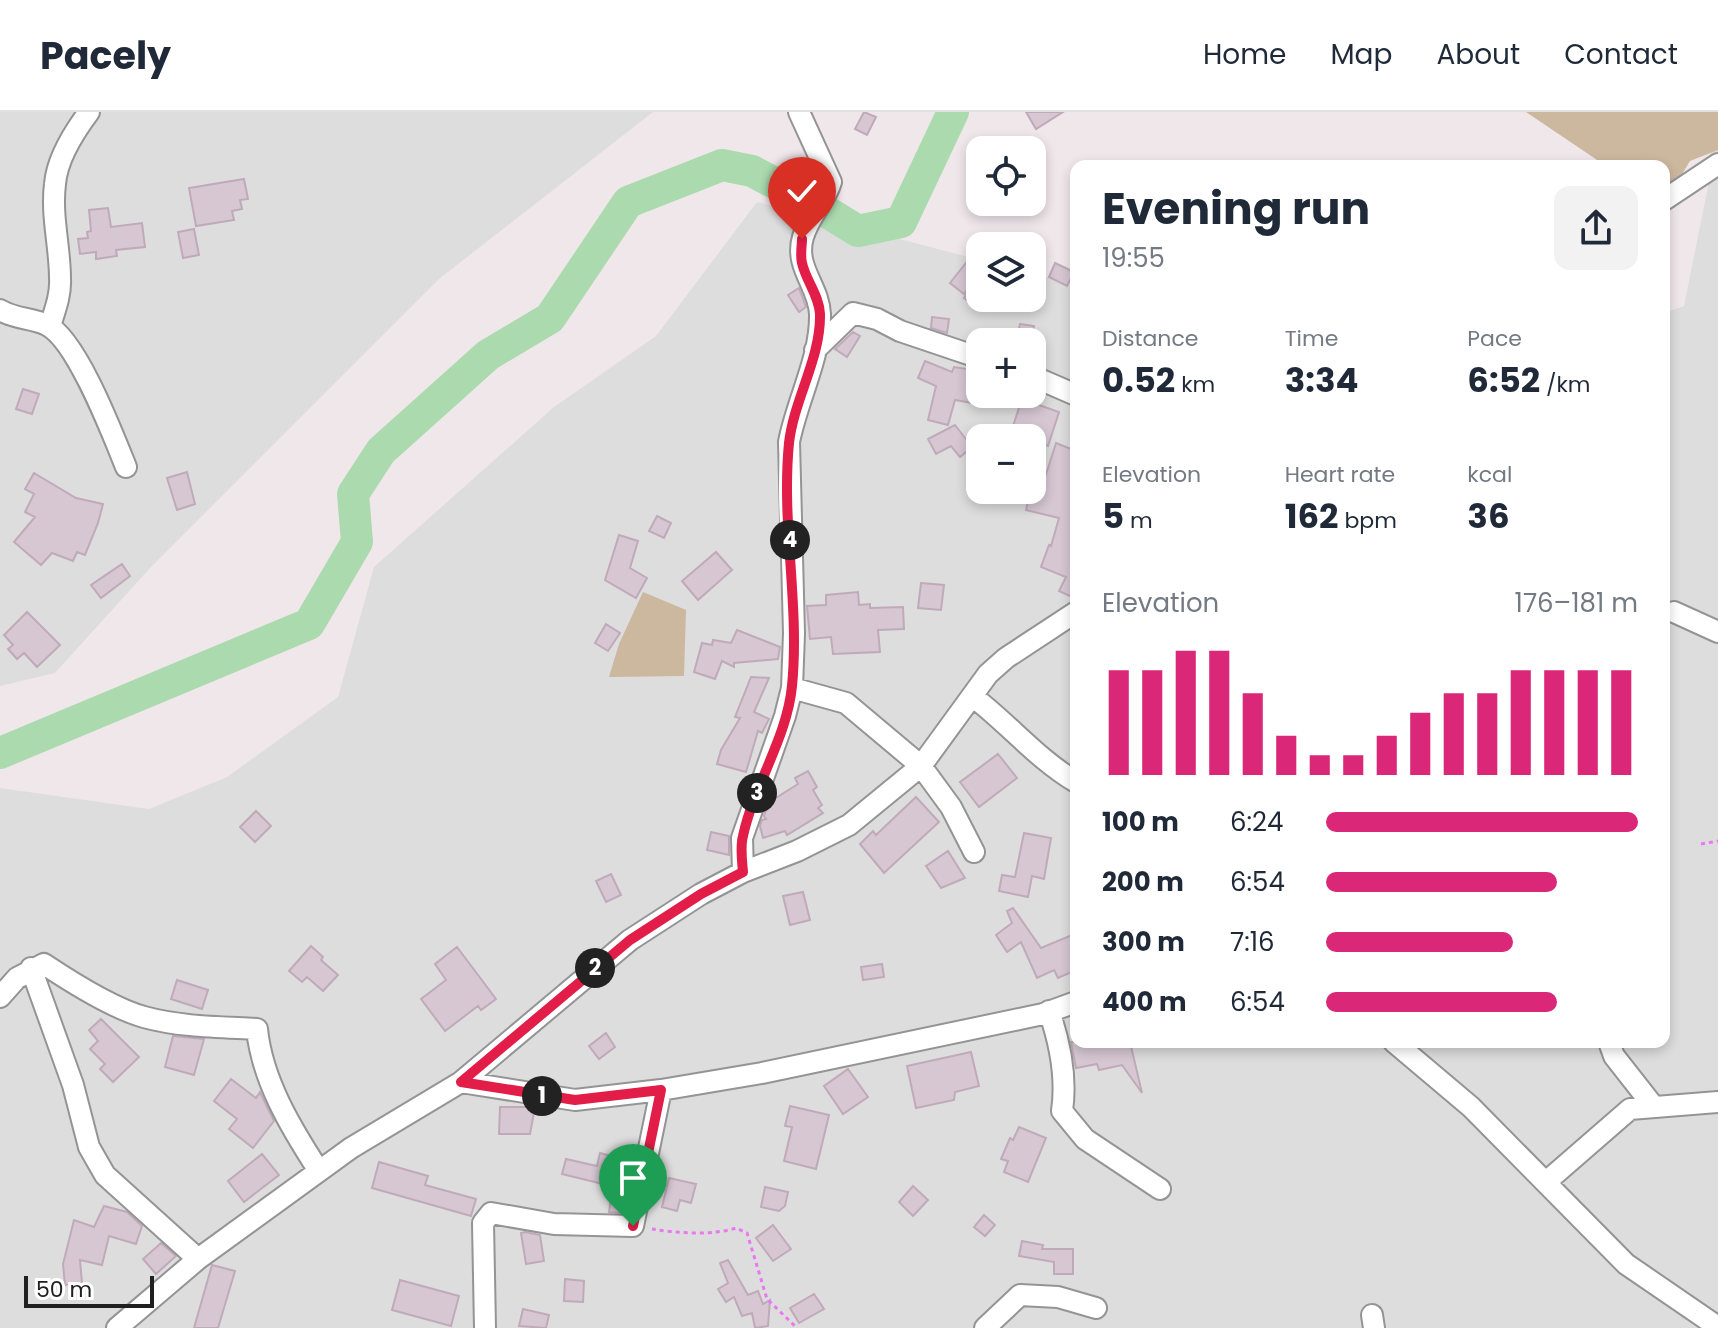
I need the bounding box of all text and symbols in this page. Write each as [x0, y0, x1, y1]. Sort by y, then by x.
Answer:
text: Pacely [40, 29, 171, 82]
text: Home [1203, 35, 1286, 74]
text: Map [1330, 35, 1392, 74]
text: About [1436, 35, 1520, 74]
text: Contact [1564, 35, 1678, 74]
map controls [966, 136, 1046, 504]
button: locate [966, 136, 1046, 216]
pin [768, 157, 836, 239]
icon: check [780, 169, 824, 213]
text: Evening run [1102, 178, 1370, 239]
button: share [1554, 186, 1638, 270]
button: layers [966, 232, 1046, 312]
text: 19:55 [1102, 240, 1165, 276]
text: Distance [1102, 323, 1198, 354]
text: Time [1285, 323, 1338, 354]
text: Pace [1467, 323, 1522, 354]
button: + [966, 328, 1046, 408]
text: 0.52 [1102, 356, 1175, 404]
text: 3:34 [1285, 356, 1358, 404]
text: 6:52 [1467, 356, 1540, 404]
text: km [1175, 369, 1215, 400]
text: /km [1540, 369, 1591, 400]
button: − [966, 424, 1046, 504]
text: Elevation [1102, 459, 1201, 490]
text: Heart rate [1285, 459, 1395, 490]
text: kcal [1467, 459, 1512, 490]
text: 5 [1102, 492, 1124, 540]
text: 162 [1285, 492, 1339, 540]
text: 36 [1467, 492, 1510, 540]
text: m [1124, 505, 1153, 536]
text: bpm [1339, 505, 1397, 536]
pin: 4 [770, 520, 810, 560]
text: 4 [783, 524, 797, 555]
text: Elevation [1102, 585, 1219, 621]
text: 176–181 m [1515, 585, 1638, 621]
pin: 3 [737, 773, 777, 813]
text: 3 [750, 777, 764, 808]
text: 100 m [1102, 804, 1179, 840]
text: 6:24 [1230, 804, 1283, 840]
text: 200 m [1102, 864, 1184, 900]
text: 6:54 [1230, 864, 1285, 900]
text: 300 m [1102, 924, 1185, 960]
text: 7:16 [1230, 924, 1275, 960]
pin: 2 [575, 948, 615, 988]
text: 2 [589, 952, 601, 983]
text: 400 m [1102, 984, 1187, 1020]
text: 6:54 [1230, 984, 1285, 1020]
pin: 1 [522, 1076, 562, 1116]
text: 1 [538, 1080, 546, 1111]
pin [599, 1144, 667, 1226]
icon: arrive [611, 1156, 655, 1200]
scale bar [24, 1272, 154, 1308]
text: 50 m [36, 1274, 92, 1305]

